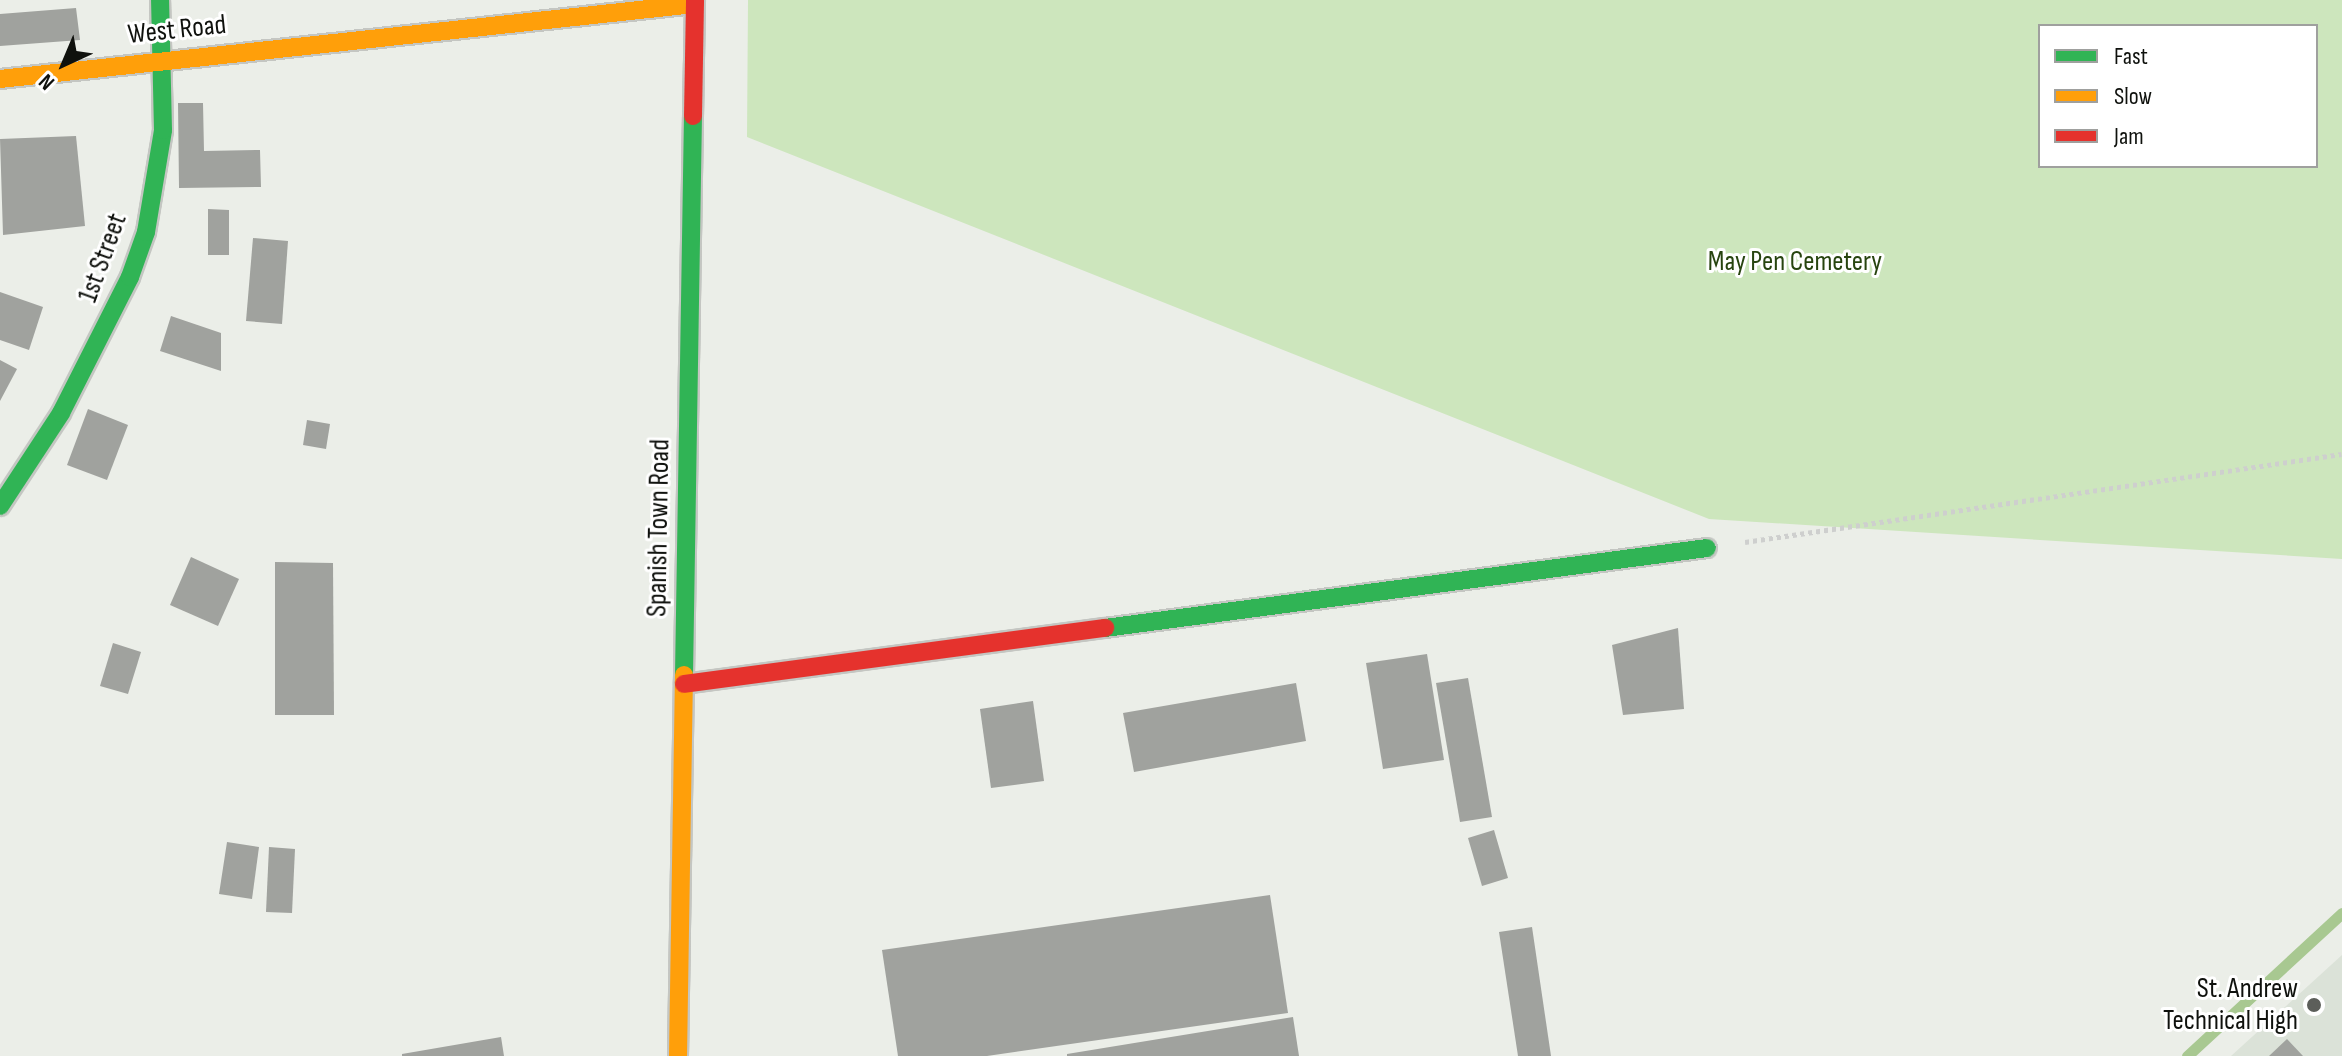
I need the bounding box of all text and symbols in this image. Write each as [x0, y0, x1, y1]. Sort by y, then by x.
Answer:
street label: West Road [126, 8, 228, 52]
north arrow [24, 24, 104, 104]
legend [2038, 24, 2318, 168]
text: Fast [2114, 42, 2148, 71]
text: N [33, 68, 61, 95]
text: Slow [2114, 82, 2152, 111]
text: Jam [2114, 122, 2144, 151]
street label: 1st Street [71, 209, 135, 307]
park label: May Pen Cemetery [1708, 245, 1882, 279]
street label: Spanish Town Road [641, 439, 677, 617]
place label: St. Andrew Technical High [2163, 972, 2298, 1038]
marker: St. Andrew Technical High [2305, 996, 2323, 1014]

